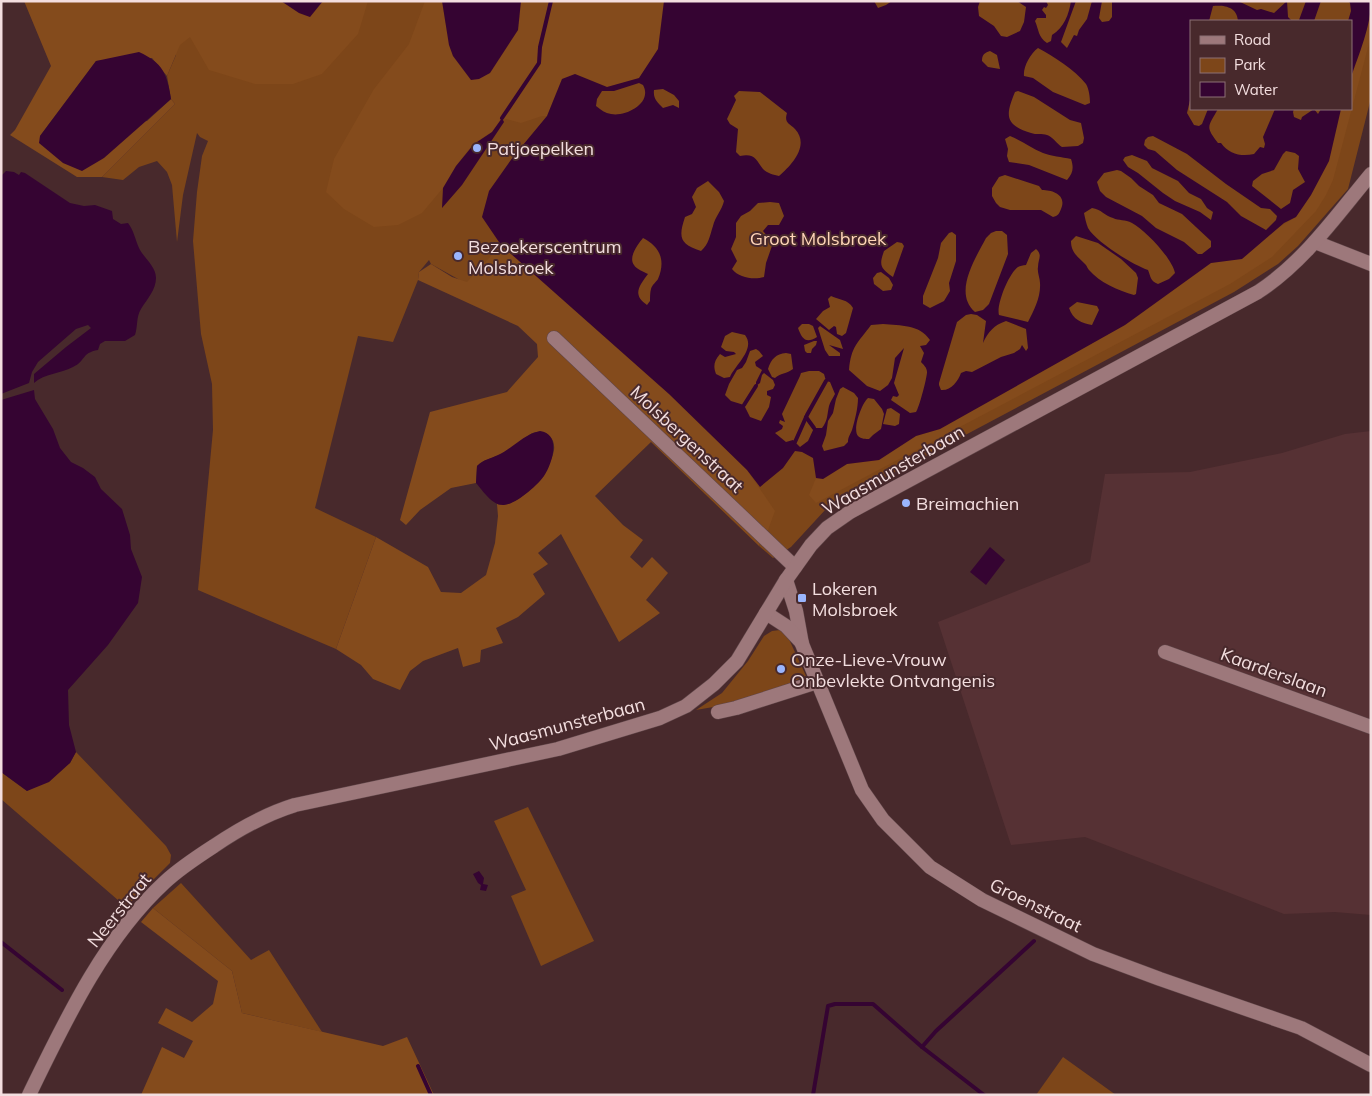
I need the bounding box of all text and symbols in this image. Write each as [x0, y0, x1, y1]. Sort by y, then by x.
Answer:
legend [1190, 20, 1352, 110]
text: Road [1234, 30, 1271, 49]
text: Park [1234, 55, 1266, 74]
text: Water [1234, 80, 1278, 99]
place label: Patjoepelken [487, 137, 594, 160]
marker: Patjoepelken [471, 142, 483, 154]
park label: Groot Molsbroek [750, 227, 887, 250]
place label: Bezoekerscentrum Molsbroek [468, 235, 622, 279]
marker: Bezoekerscentrum Molsbroek [452, 250, 464, 262]
street label: Molsbergenstraat [626, 381, 748, 497]
street label: Waasmunsterbaan [818, 420, 968, 520]
place label: Breimachien [916, 492, 1019, 515]
marker: Breimachien [900, 497, 912, 509]
place label: Lokeren Molsbroek [812, 577, 898, 621]
marker: Lokeren Molsbroek [796, 592, 808, 604]
street label: Kaarderslaan [1218, 642, 1330, 702]
place label: Onze-Lieve-Vrouw Onbevlekte Ontvangenis [791, 648, 995, 692]
marker: Onze-Lieve-Vrouw Onbevlekte Ontvangenis [775, 663, 787, 675]
street label: Waasmunsterbaan [486, 692, 648, 756]
street label: Neerstraat [82, 868, 156, 952]
street label: Groenstraat [986, 873, 1086, 937]

